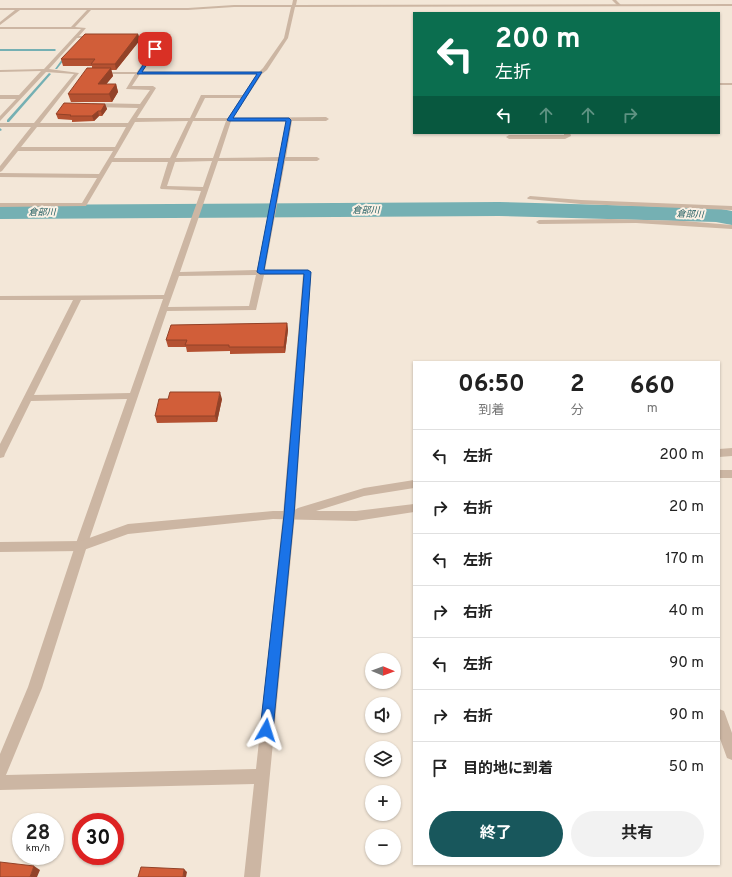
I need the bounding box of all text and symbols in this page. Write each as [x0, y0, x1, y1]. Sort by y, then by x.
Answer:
text: 200 m [495, 22, 581, 58]
icon: left [429, 28, 481, 80]
pin [138, 32, 172, 66]
icon: arrive [144, 38, 166, 60]
text: 左折 [495, 62, 531, 85]
icon: left [493, 104, 515, 126]
icon: ahead [535, 104, 557, 126]
icon: ahead [577, 104, 599, 126]
icon: right [619, 104, 641, 126]
water label: 倉部川 [352, 205, 380, 216]
water label: 倉部川 [28, 207, 56, 218]
water label: 倉部川 [676, 209, 705, 221]
text: 06:50 [458, 370, 525, 400]
text: 2 [570, 370, 585, 400]
text: 660 [630, 372, 675, 402]
text: m [647, 401, 658, 417]
text: 到着 [478, 403, 504, 419]
text: 分 [571, 403, 584, 419]
icon: left [429, 445, 451, 467]
text: 200 m [659, 446, 704, 465]
text: 左折 [463, 448, 493, 467]
icon: right [429, 497, 451, 519]
text: 20 m [669, 498, 704, 517]
text: 右折 [463, 500, 493, 519]
icon: left [429, 549, 451, 571]
text: 170 m [665, 550, 704, 569]
text: 左折 [463, 552, 493, 571]
icon: right [429, 601, 451, 623]
text: 40 m [669, 602, 704, 621]
text: 右折 [463, 604, 493, 623]
north arrow [365, 653, 401, 689]
map controls [365, 653, 401, 865]
icon: left [429, 653, 451, 675]
text: 90 m [669, 654, 704, 673]
text: 左折 [463, 656, 493, 675]
button: sound [365, 697, 401, 733]
icon: right [429, 705, 451, 727]
text: 90 m [669, 706, 704, 725]
text: 右折 [463, 708, 493, 727]
position arrow [245, 709, 287, 751]
button: layers [365, 741, 401, 777]
icon: arrive [429, 757, 451, 779]
text: 50 m [669, 758, 704, 777]
text: 目的地に到着 [463, 760, 553, 779]
button: + [365, 785, 401, 821]
button: 終了 [429, 811, 563, 857]
button: 共有 [571, 811, 704, 857]
speed limit sign: 30 [72, 813, 124, 865]
text: 28 [26, 821, 50, 847]
button: − [365, 829, 401, 865]
text: km/h [26, 842, 50, 855]

